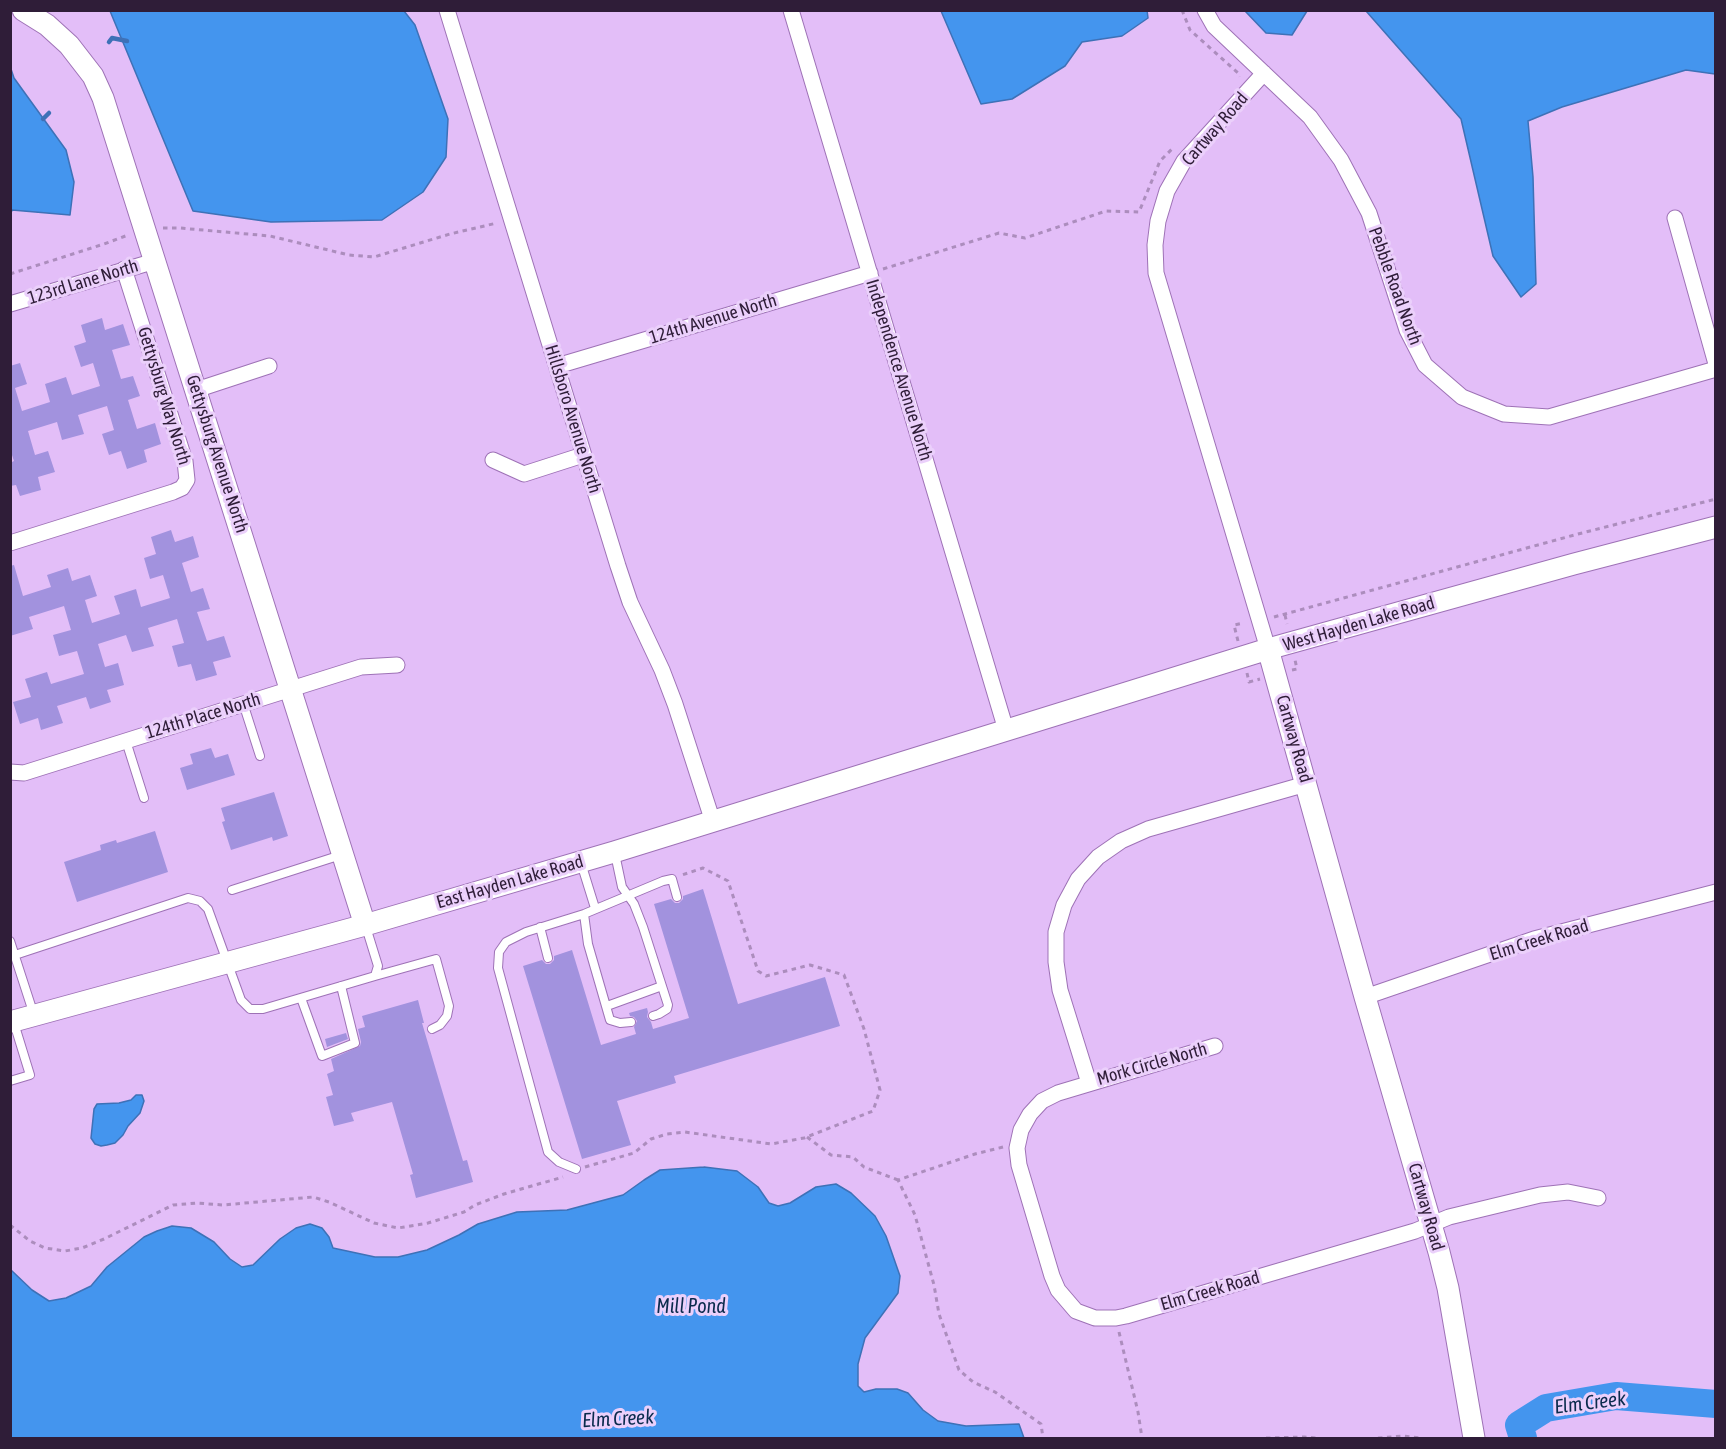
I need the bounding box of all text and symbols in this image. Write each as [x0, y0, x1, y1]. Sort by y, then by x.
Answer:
street label: Cartway Road [1177, 88, 1253, 170]
street label: Pebble Road North [1364, 224, 1426, 348]
street label: 123rd Lane North [25, 255, 141, 309]
street label: Independence Avenue North [861, 277, 937, 463]
street label: 124th Avenue North [647, 289, 779, 349]
street label: Gettysburg Way North [133, 324, 195, 468]
street label: Hillsboro Avenue North [540, 342, 606, 496]
street label: Gettysburg Avenue North [181, 372, 253, 536]
street label: West Hayden Lake Road [1281, 592, 1437, 656]
street label: 124th Place North [143, 688, 263, 744]
street label: Cartway Road [1271, 693, 1317, 785]
street label: East Hayden Lake Road [434, 851, 586, 913]
street label: Elm Creek Road [1487, 915, 1591, 965]
street label: Mork Circle North [1094, 1038, 1210, 1090]
street label: Cartway Road [1403, 1161, 1449, 1253]
street label: Elm Creek Road [1158, 1267, 1262, 1315]
water label: Mill Pond [656, 1295, 726, 1319]
water label: Elm Creek [1553, 1387, 1627, 1419]
water label: Elm Creek [582, 1405, 654, 1433]

